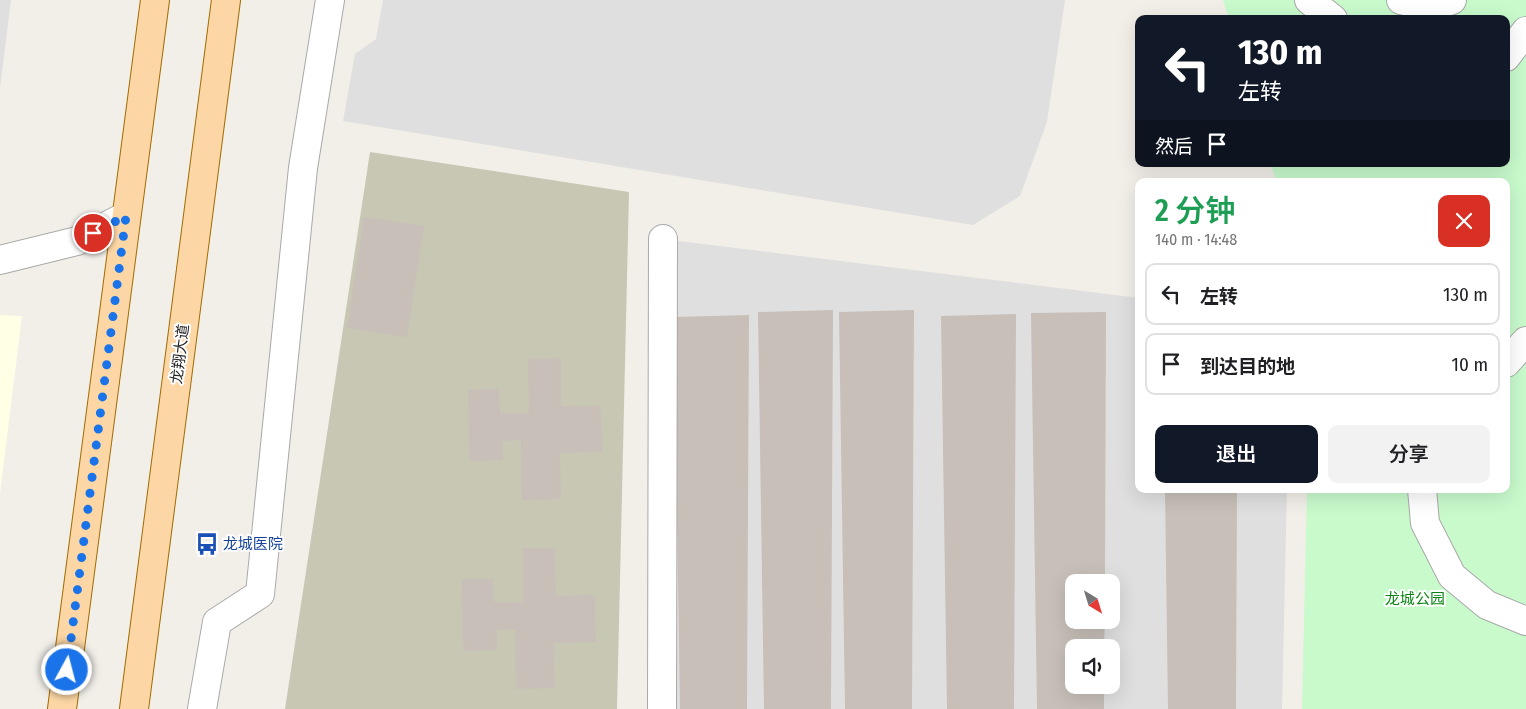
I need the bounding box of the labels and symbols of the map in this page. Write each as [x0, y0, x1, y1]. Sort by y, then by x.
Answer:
pin [72, 212, 114, 254]
street label: 龙翔大道 [167, 323, 193, 385]
bus stop icon: 龙城医院 [194, 531, 220, 557]
place label: 龙城医院 [223, 535, 283, 553]
north arrow [1065, 574, 1120, 629]
park label: 龙城公园 [1385, 590, 1445, 608]
position arrow [40, 643, 92, 695]

